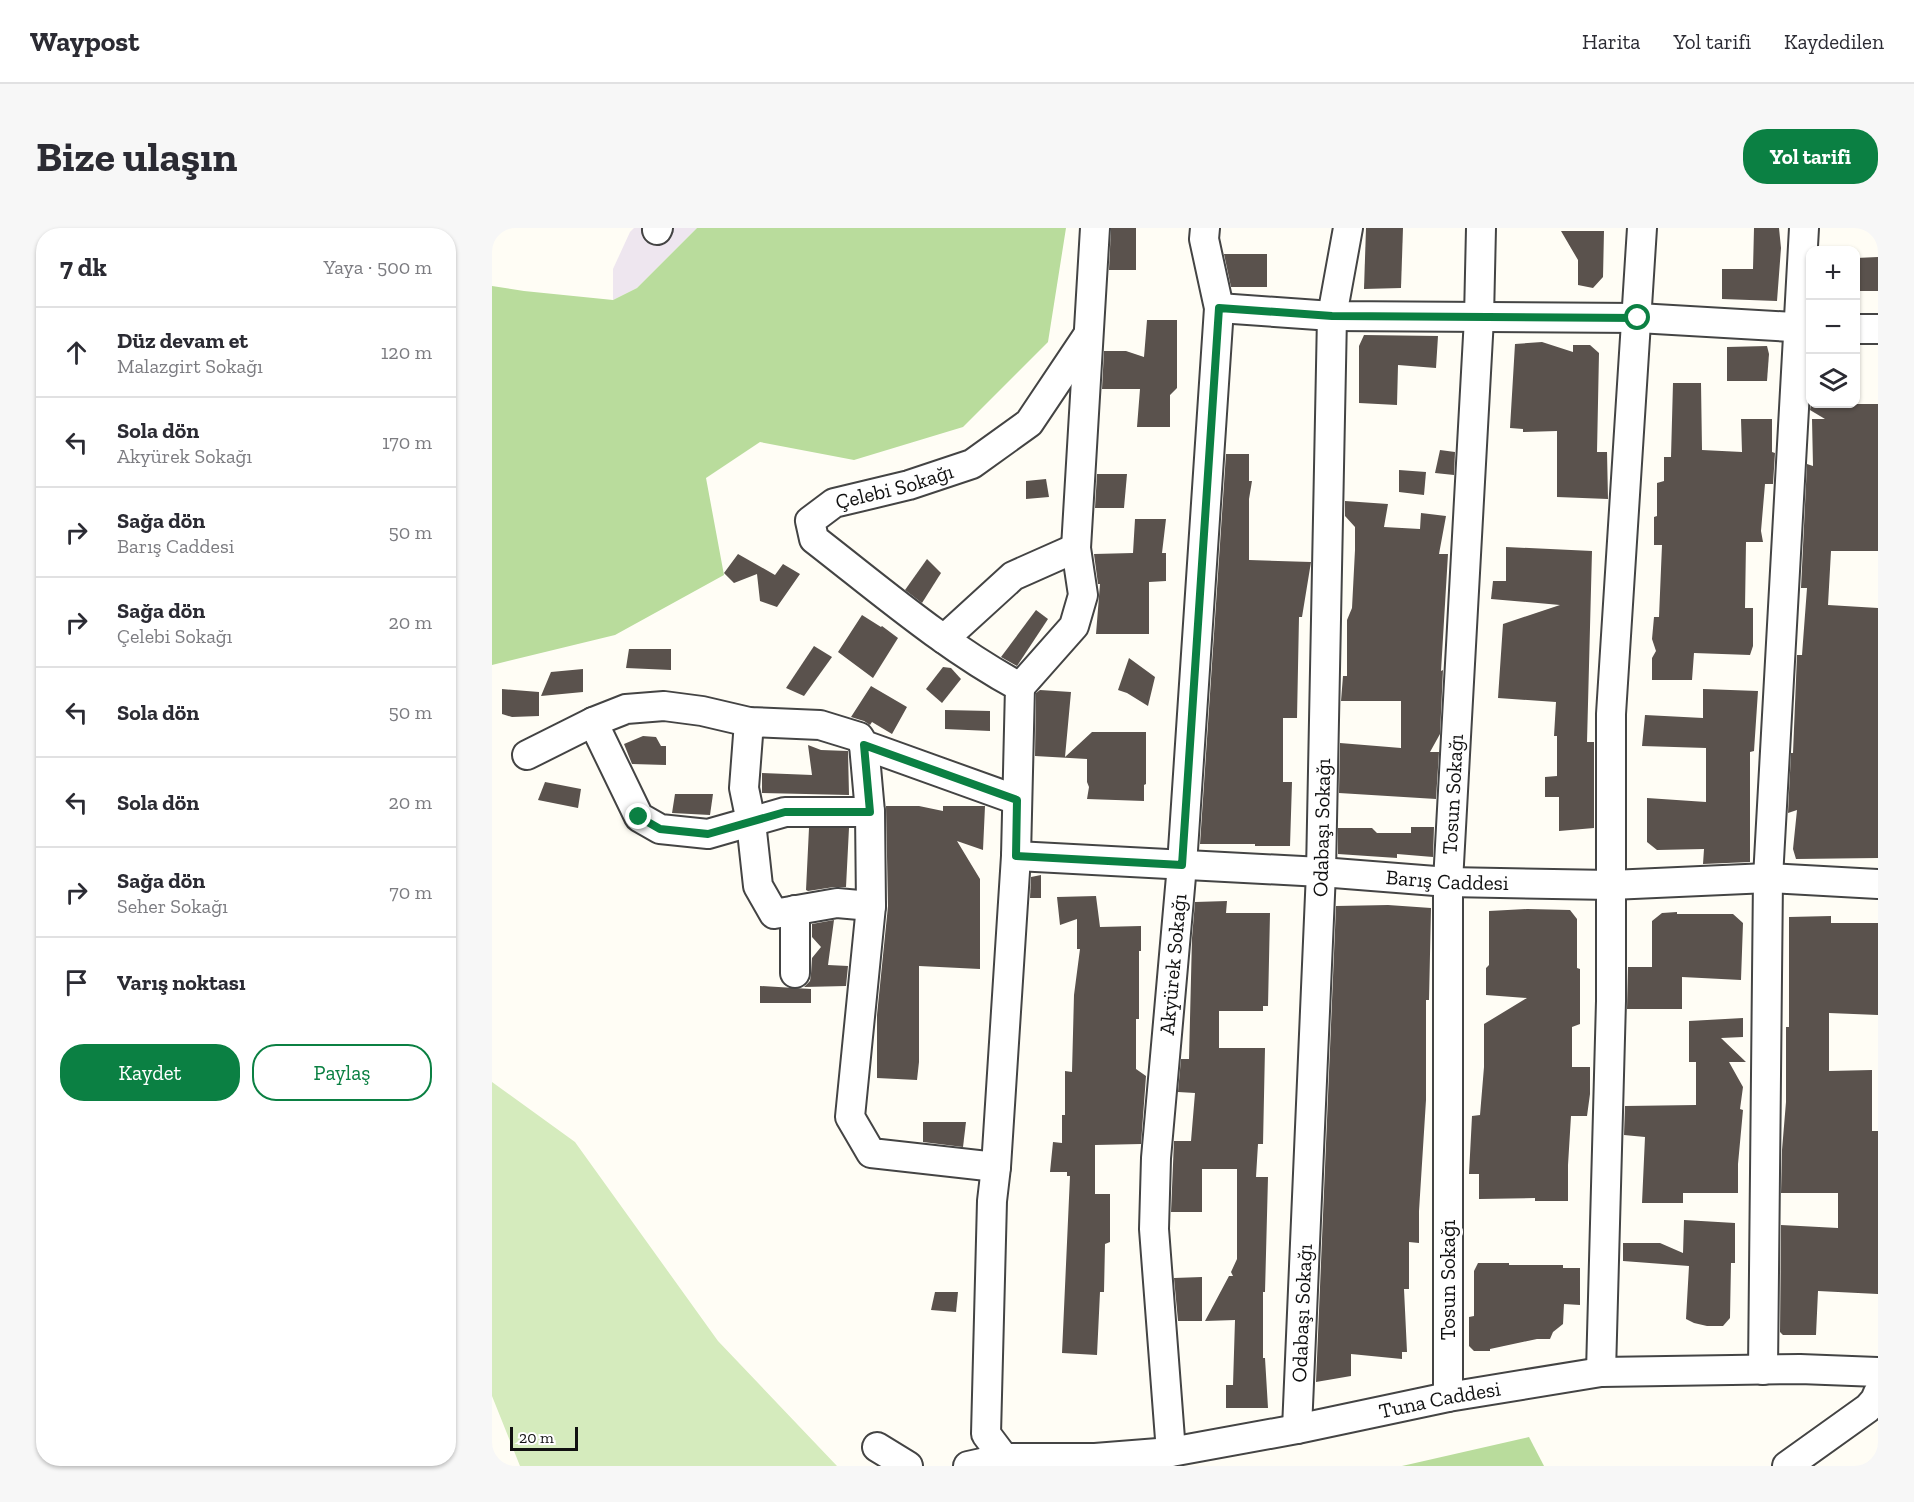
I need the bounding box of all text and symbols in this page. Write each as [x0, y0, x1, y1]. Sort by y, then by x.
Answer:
text: Waypost [30, 25, 139, 58]
text: Harita [1582, 29, 1640, 54]
text: Yol tarifi [1673, 29, 1751, 54]
text: Kaydedilen [1784, 29, 1884, 54]
button: Yol tarifi [1743, 129, 1878, 184]
text: Bize ulaşın [36, 131, 237, 182]
map controls [1806, 246, 1860, 408]
button: + [1806, 246, 1860, 300]
text: 7 dk [60, 251, 107, 283]
text: Yaya · 500 m [323, 255, 432, 279]
button: − [1806, 300, 1860, 354]
route start [1624, 304, 1650, 330]
text: Düz devam et [117, 327, 248, 354]
icon: ahead [60, 336, 93, 369]
text: 120 m [381, 340, 432, 364]
text: Malazgirt Sokağı [117, 354, 263, 378]
button: layers [1806, 354, 1860, 408]
text: Sola dön [117, 417, 199, 444]
icon: left [60, 426, 93, 459]
text: 170 m [382, 430, 432, 454]
text: Akyürek Sokağı [117, 444, 252, 468]
street label: Çelebi Sokağı [833, 458, 957, 514]
text: Sağa dön [117, 507, 205, 534]
icon: right [60, 516, 93, 549]
text: 50 m [388, 520, 432, 544]
text: Barış Caddesi [117, 534, 234, 558]
text: Sağa dön [117, 597, 205, 624]
icon: right [60, 606, 93, 639]
text: 20 m [388, 610, 432, 634]
text: Çelebi Sokağı [117, 624, 232, 648]
icon: left [60, 696, 93, 729]
text: Sola dön [117, 699, 199, 726]
text: 50 m [388, 700, 432, 724]
street label: Tosun Sokağı [1437, 733, 1468, 855]
street label: Odabaşı Sokağı [1307, 758, 1335, 897]
icon: left [60, 786, 93, 819]
text: Sola dön [117, 789, 199, 816]
text: 20 m [388, 790, 432, 814]
route end [625, 803, 651, 829]
street label: Barış Caddesi [1385, 864, 1509, 895]
text: Sağa dön [117, 867, 205, 894]
icon: right [60, 876, 93, 909]
text: 70 m [389, 880, 432, 904]
street label: Akyürek Sokağı [1154, 892, 1191, 1036]
text: Seher Sokağı [117, 894, 228, 918]
icon: arrive [60, 966, 93, 999]
text: Varış noktası [117, 969, 246, 996]
button: Kaydet [60, 1044, 240, 1101]
button: Paylaş [252, 1044, 432, 1101]
street label: Tosun Sokağı [1435, 1220, 1460, 1340]
street label: Odabaşı Sokağı [1286, 1243, 1317, 1383]
street label: Tuna Caddesi [1377, 1376, 1503, 1423]
scale bar [510, 1424, 578, 1452]
text: 20 m [519, 1428, 554, 1447]

